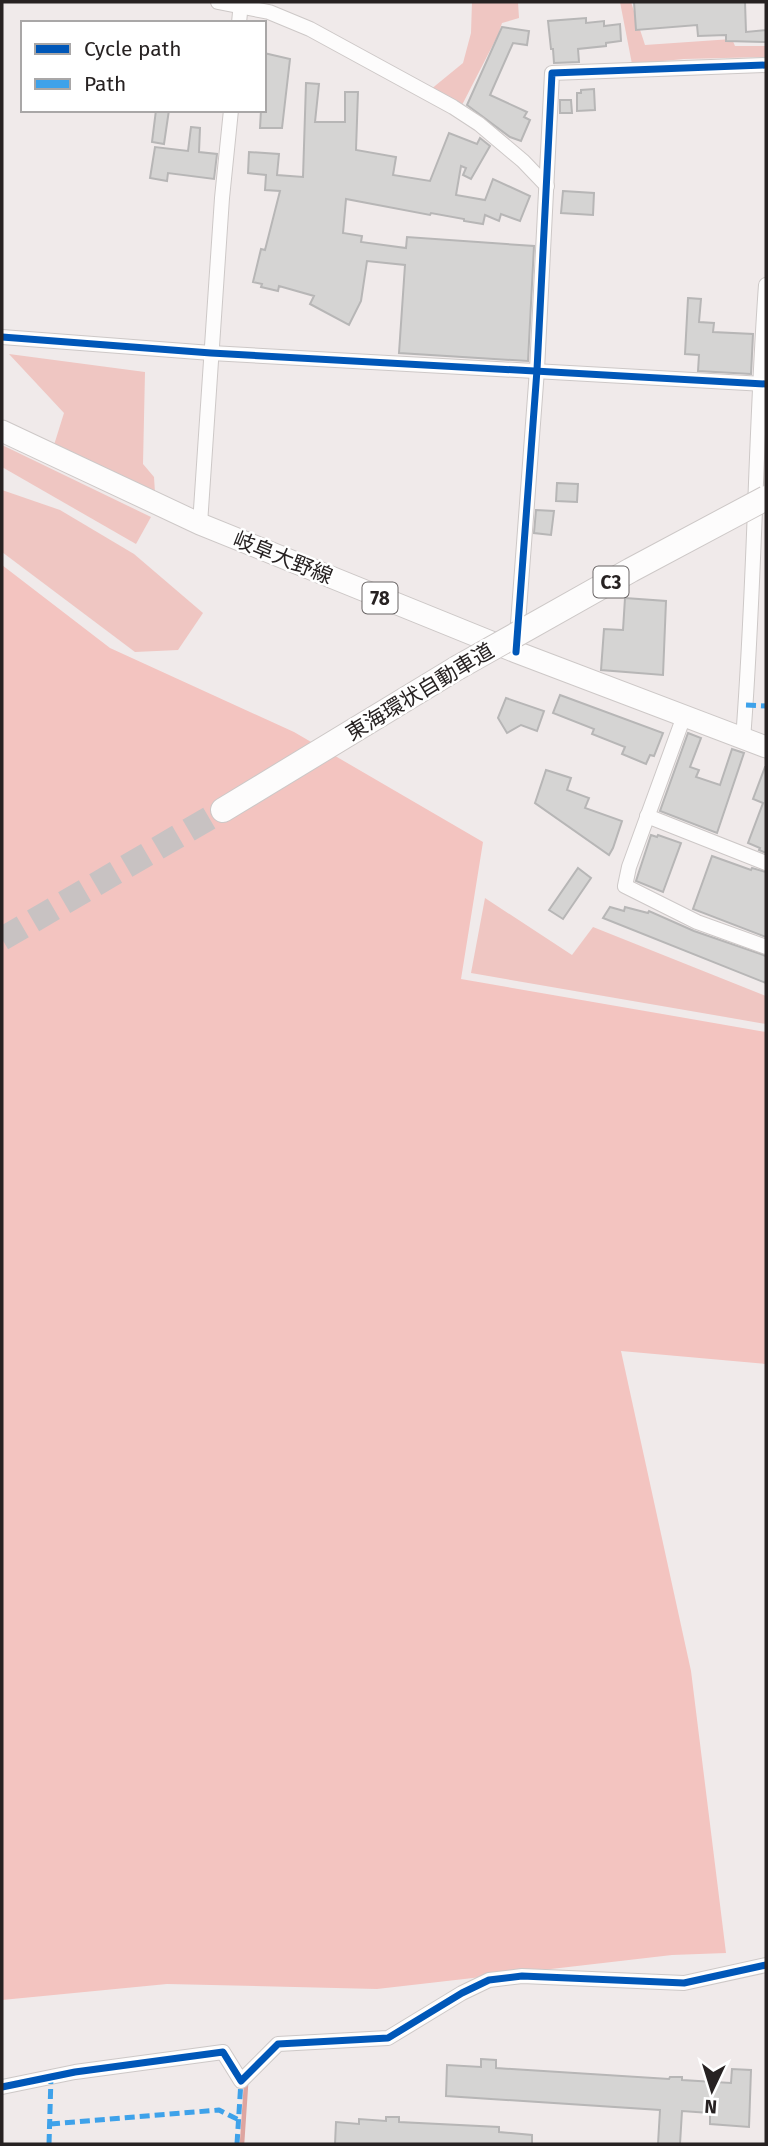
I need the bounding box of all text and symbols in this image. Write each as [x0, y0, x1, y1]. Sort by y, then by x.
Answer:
legend [21, 21, 266, 112]
text: Cycle path [84, 36, 182, 62]
text: Path [84, 71, 126, 97]
street label: 岐阜大野線 [229, 526, 337, 590]
road number: C3 [594, 566, 628, 597]
road number: 78 [362, 582, 398, 614]
street label: 東海環状自動車道 [341, 638, 499, 746]
north arrow [677, 2055, 747, 2125]
text: N [704, 2095, 718, 2118]

